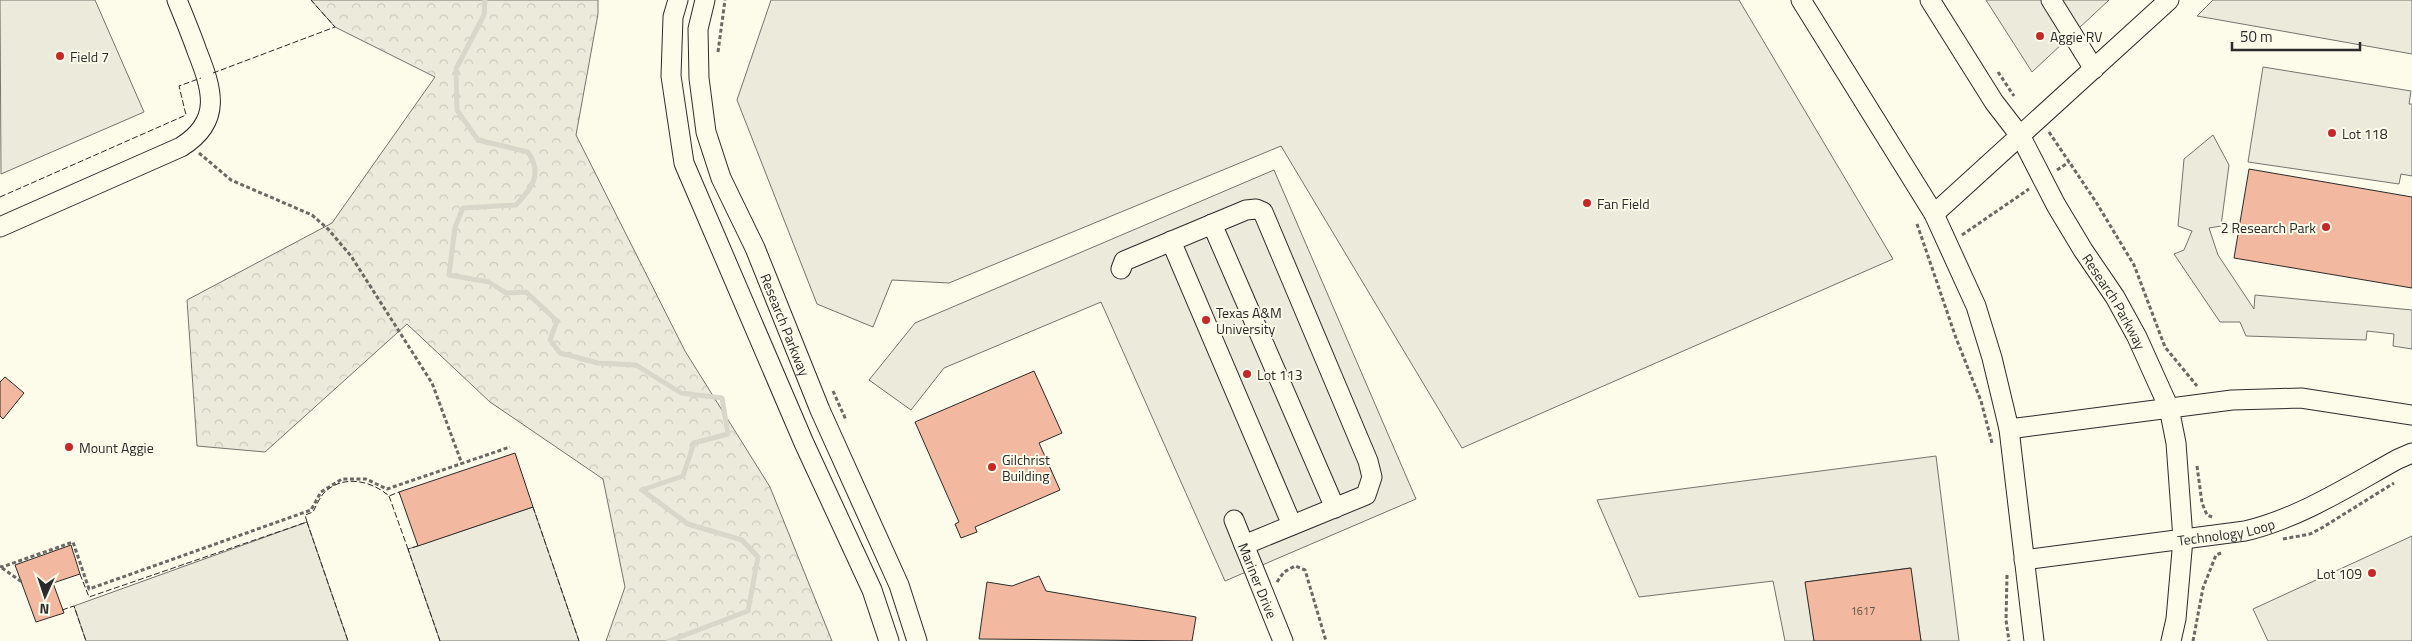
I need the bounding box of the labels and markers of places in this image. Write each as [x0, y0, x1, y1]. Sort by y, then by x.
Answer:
place label: Aggie RV [2050, 26, 2102, 47]
marker: Aggie RV [2034, 30, 2046, 42]
place label: Field 7 [70, 46, 109, 67]
marker: Field 7 [54, 50, 66, 62]
place label: Lot 118 [2342, 123, 2388, 144]
marker: Lot 118 [2326, 127, 2338, 139]
place label: Fan Field [1597, 193, 1650, 214]
marker: Fan Field [1581, 197, 1593, 209]
place label: 2 Research Park [2221, 217, 2316, 238]
marker: 2 Research Park [2320, 221, 2332, 233]
place label: Texas A&M University [1216, 302, 1282, 339]
marker: Texas A&M University [1200, 314, 1212, 326]
place label: Lot 113 [1257, 364, 1303, 385]
marker: Lot 113 [1241, 368, 1253, 380]
place label: Mount Aggie [79, 437, 154, 458]
marker: Mount Aggie [63, 441, 75, 453]
place label: Gilchrist Building [1002, 449, 1050, 486]
marker: Gilchrist Building [986, 461, 998, 473]
place label: Lot 109 [2317, 563, 2362, 584]
marker: Lot 109 [2366, 567, 2378, 579]

